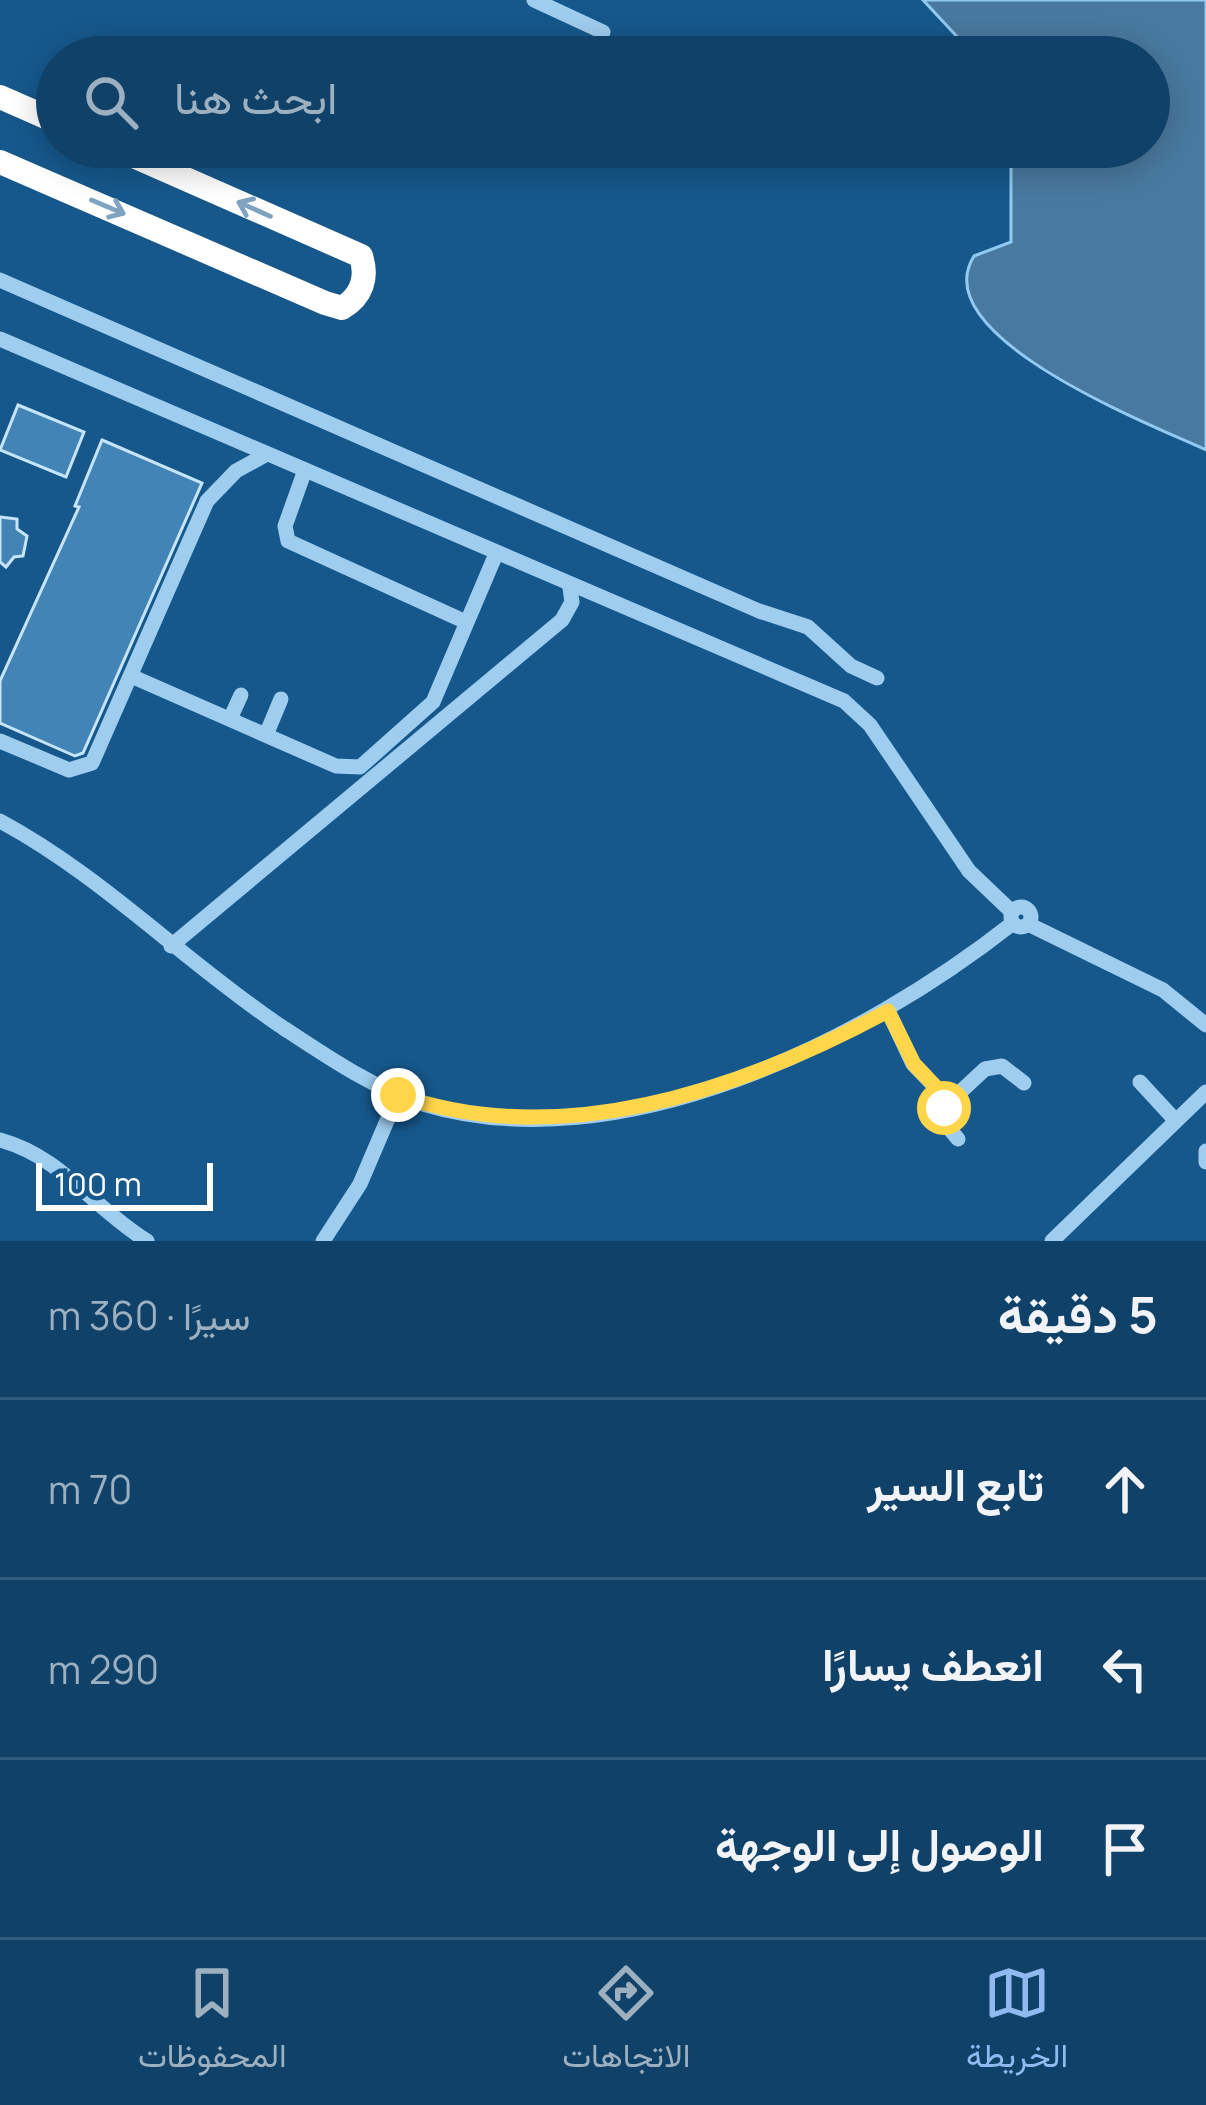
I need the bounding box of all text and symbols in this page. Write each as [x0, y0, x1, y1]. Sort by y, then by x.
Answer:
search box [36, 36, 1170, 168]
text: ابحث هنا [174, 66, 337, 128]
icon: search [78, 69, 144, 135]
one-way arrow [237, 196, 273, 218]
one-way arrow [89, 198, 126, 219]
route end [371, 1068, 425, 1122]
route start [917, 1081, 971, 1135]
scale bar [36, 1157, 213, 1210]
text: 100 m [54, 1161, 142, 1206]
text: 5 دقيقة [998, 1279, 1158, 1348]
text: سيرًا · 360 m [48, 1288, 251, 1342]
text: تابع السير [867, 1453, 1044, 1515]
icon: ahead [1092, 1456, 1158, 1522]
text: 70 m [48, 1462, 132, 1516]
text: انعطف يسارًا [822, 1633, 1044, 1695]
icon: left [1092, 1636, 1158, 1702]
text: 290 m [48, 1642, 159, 1696]
text: الوصول إلى الوجهة [715, 1813, 1044, 1875]
icon: arrive [1092, 1816, 1158, 1882]
tab: المحفوظات [138, 1960, 287, 2085]
tab: الاتجاهات [562, 1960, 690, 2085]
tab: الخريطة [966, 1960, 1068, 2085]

